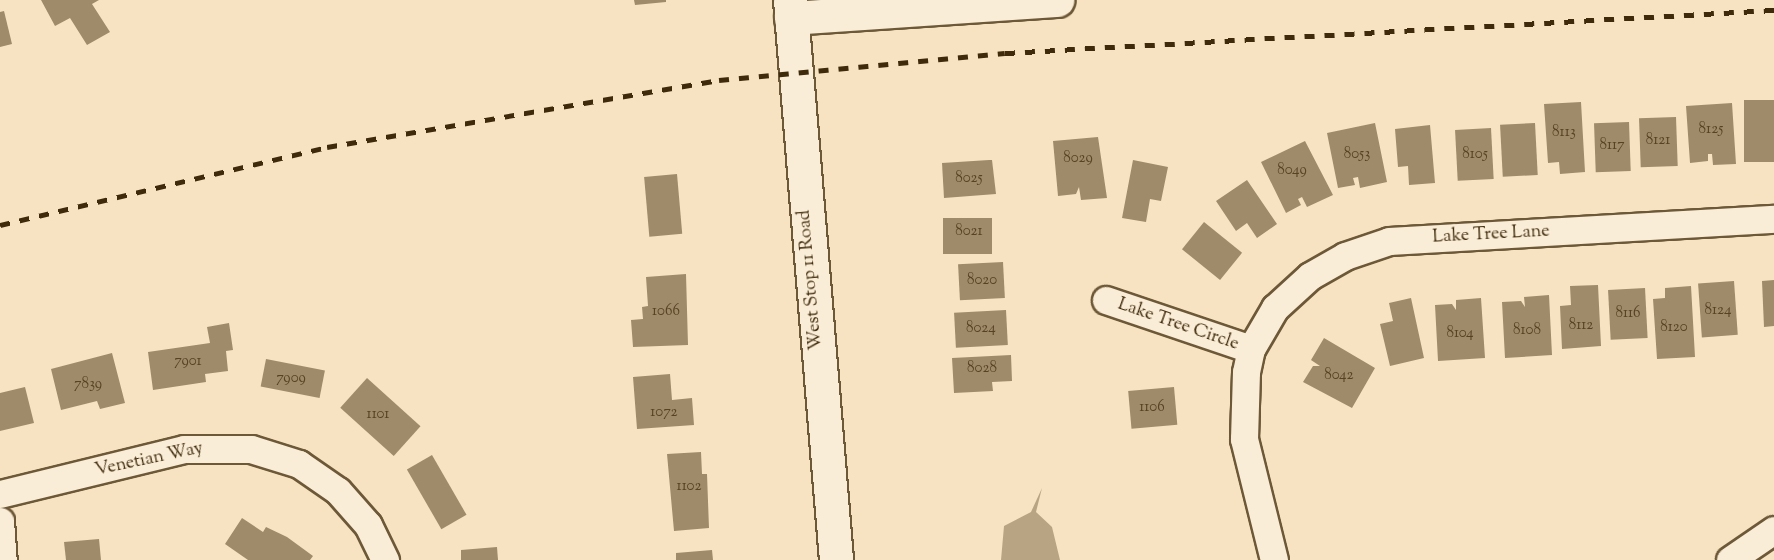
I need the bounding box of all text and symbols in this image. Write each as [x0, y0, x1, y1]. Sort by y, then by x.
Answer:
house number: 8125 [1699, 121, 1723, 139]
house number: 8113 [1552, 124, 1576, 142]
house number: 8121 [1646, 132, 1670, 150]
house number: 8117 [1599, 137, 1625, 155]
house number: 8053 [1344, 146, 1370, 164]
house number: 8105 [1462, 146, 1488, 164]
house number: 8029 [1063, 150, 1093, 168]
house number: 8049 [1277, 162, 1307, 180]
house number: 8025 [955, 170, 983, 188]
street label: West Stop 11 Road [794, 209, 828, 351]
street label: Lake Tree Lane [1432, 221, 1550, 249]
house number: 8021 [955, 223, 983, 241]
house number: 8020 [967, 272, 997, 290]
street label: Lake Tree Circle [1115, 294, 1241, 356]
house number: 8124 [1704, 302, 1732, 320]
house number: 1066 [652, 303, 680, 321]
house number: 8116 [1615, 305, 1641, 323]
house number: 8112 [1569, 317, 1593, 335]
house number: 8120 [1660, 319, 1688, 337]
house number: 8024 [966, 320, 996, 338]
house number: 8108 [1513, 322, 1541, 340]
house number: 8104 [1446, 325, 1474, 343]
house number: 7901 [174, 353, 202, 371]
house number: 8028 [967, 360, 997, 378]
house number: 8042 [1324, 367, 1354, 385]
house number: 7909 [276, 370, 306, 388]
house number: 7839 [74, 376, 102, 394]
house number: 1106 [1139, 399, 1165, 417]
house number: 1072 [650, 404, 678, 422]
house number: 1101 [367, 406, 389, 424]
street label: Venetian Way [93, 438, 205, 482]
house number: 1102 [677, 478, 701, 496]

